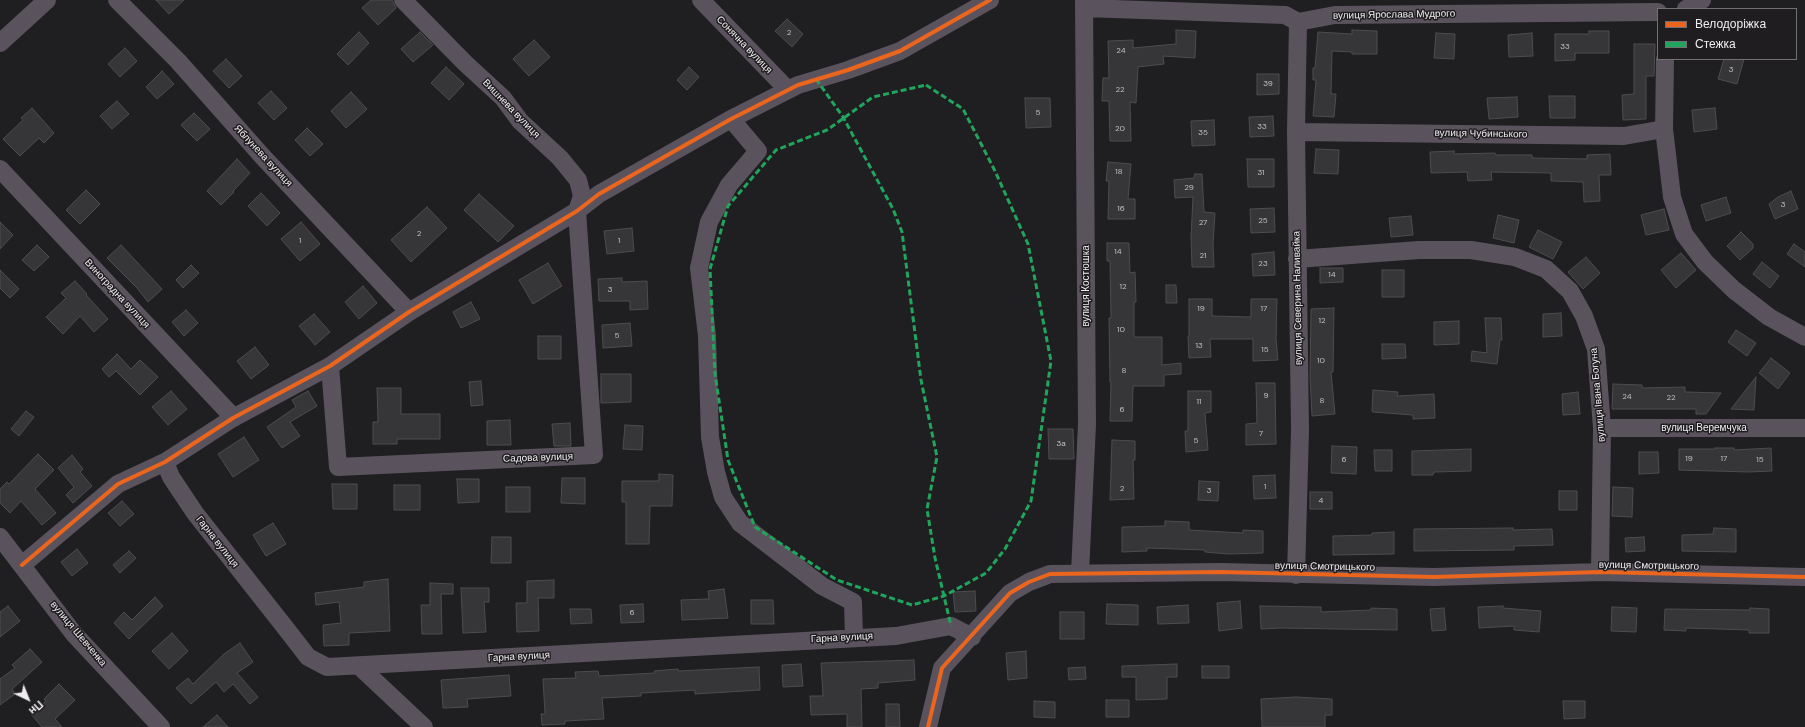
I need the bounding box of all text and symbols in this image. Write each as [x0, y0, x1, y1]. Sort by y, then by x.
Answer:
street label: вулиця Ярослава Мудрого [1333, 8, 1455, 22]
legend [1657, 8, 1797, 60]
street label: Сонячна вулиця [714, 14, 774, 76]
text: Велодоріжка [1695, 16, 1766, 32]
house number: 2 [787, 28, 791, 38]
text: Стежка [1695, 36, 1736, 52]
house number: 33 [1560, 42, 1570, 52]
house number: 24 [1116, 46, 1126, 56]
house number: 3 [1729, 65, 1733, 75]
street label: Вишнева вулиця [480, 77, 542, 141]
house number: 39 [1263, 79, 1273, 89]
house number: 22 [1115, 85, 1125, 95]
house number: 5 [1036, 108, 1040, 118]
house number: 33 [1257, 122, 1267, 132]
street label: Яблунева вулиця [231, 123, 295, 189]
house number: 20 [1115, 124, 1125, 134]
street label: вулиця Чубинського [1434, 127, 1528, 141]
house number: 35 [1198, 128, 1208, 138]
house number: 18 [1115, 167, 1123, 177]
house number: 31 [1257, 168, 1265, 178]
house number: 29 [1184, 183, 1194, 193]
house number: 3 [1781, 200, 1785, 210]
house number: 16 [1117, 204, 1125, 214]
house number: 25 [1258, 216, 1268, 226]
house number: 27 [1199, 218, 1207, 228]
house number: 2 [417, 229, 421, 239]
street label: вулиця Северина Наливайка [1291, 231, 1305, 365]
house number: 1 [299, 236, 301, 246]
house number: 1 [618, 236, 620, 246]
street label: вулиця Костюшка [1080, 245, 1092, 327]
house number: 14 [1114, 247, 1122, 257]
house number: 21 [1199, 251, 1207, 261]
street label: Виноградна вулиця [82, 257, 152, 331]
house number: 23 [1258, 259, 1268, 269]
house number: 14 [1328, 270, 1336, 280]
house number: 12 [1119, 282, 1127, 292]
house number: 3 [608, 285, 612, 295]
house number: 19 [1197, 304, 1205, 314]
house number: 17 [1261, 304, 1267, 314]
house number: 12 [1318, 316, 1326, 326]
house number: 10 [1117, 325, 1125, 335]
house number: 5 [615, 331, 619, 341]
house number: 13 [1195, 341, 1203, 351]
house number: 15 [1261, 345, 1269, 355]
street label: вулиця Івана Богуна [1588, 348, 1608, 442]
house number: 10 [1317, 356, 1325, 366]
house number: 8 [1122, 366, 1126, 376]
house number: 9 [1263, 391, 1269, 401]
house number: 24 [1622, 392, 1632, 402]
house number: 22 [1666, 393, 1676, 403]
house number: 8 [1320, 396, 1324, 406]
house number: 11 [1197, 397, 1201, 407]
house number: 6 [1119, 405, 1125, 415]
street label: вулиця Веремчука [1661, 422, 1747, 434]
house number: 7 [1259, 429, 1263, 439]
house number: 5 [1194, 436, 1198, 446]
house number: 3а [1056, 439, 1066, 449]
street label: Садова вулиця [503, 451, 573, 465]
house number: 19 [1685, 454, 1693, 464]
house number: 17 [1721, 454, 1727, 464]
house number: 6 [1341, 455, 1347, 465]
house number: 15 [1756, 455, 1764, 465]
house number: 1 [1264, 482, 1266, 492]
house number: 2 [1120, 484, 1124, 494]
house number: 3 [1207, 486, 1211, 496]
house number: 4 [1319, 496, 1323, 506]
street label: Гарна вулиця [193, 514, 241, 570]
street label: вулиця Смотрицького [1599, 559, 1699, 573]
street label: вулиця Смотрицького [1275, 560, 1375, 574]
street label: вулиця Шевченка [47, 599, 109, 669]
house number: 6 [629, 608, 635, 618]
street label: Гарна вулиця [811, 630, 873, 646]
street label: Гарна вулиця [488, 649, 550, 665]
north arrow [8, 679, 48, 719]
text: Пн [26, 698, 46, 718]

